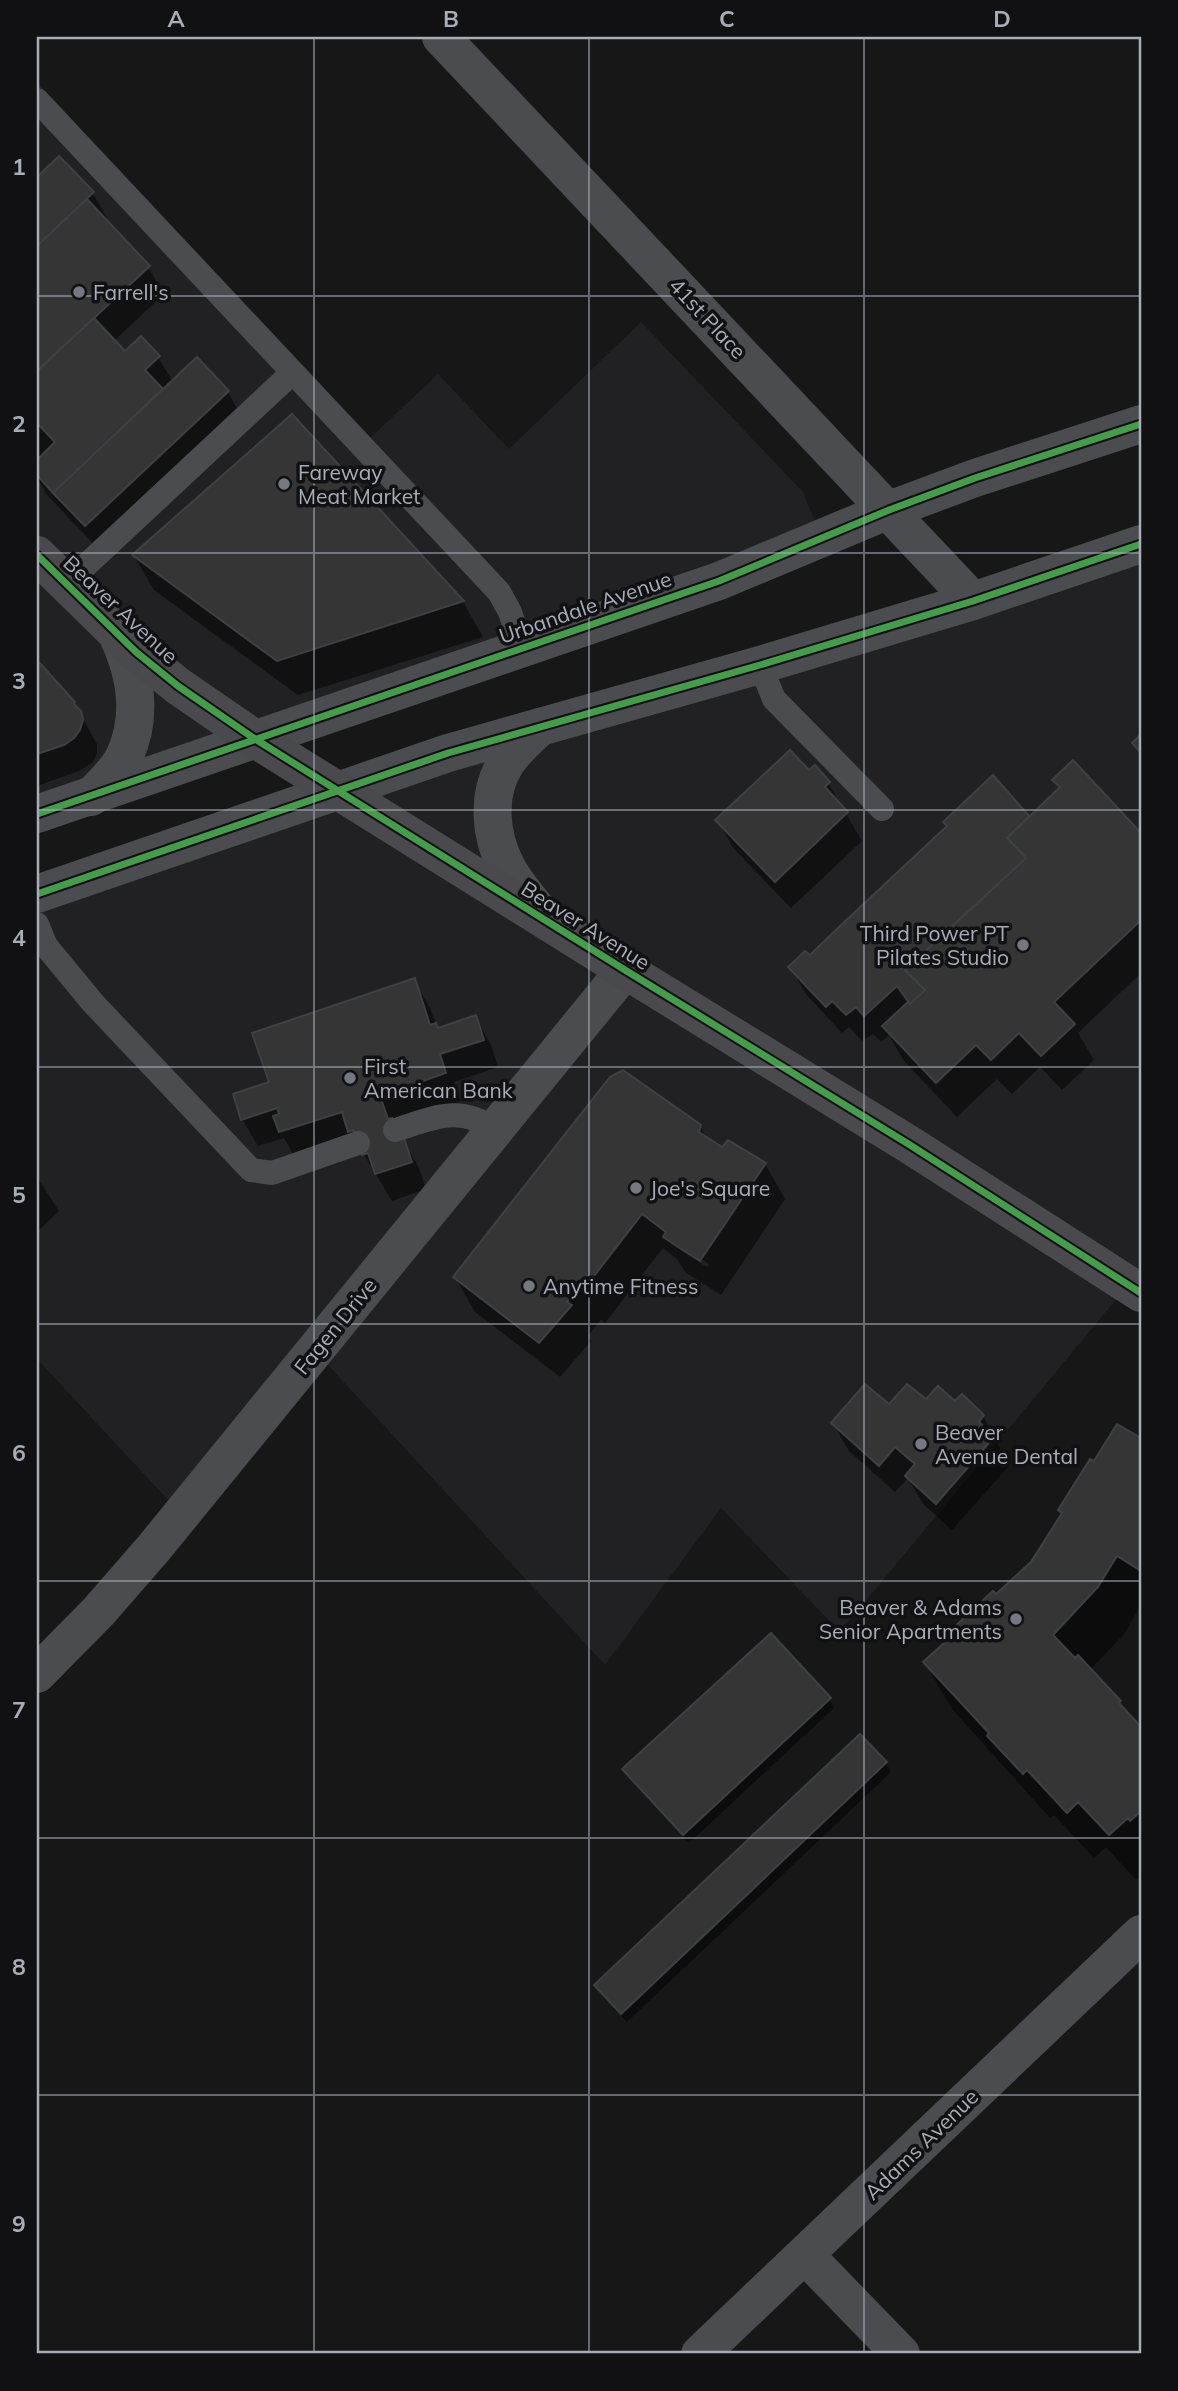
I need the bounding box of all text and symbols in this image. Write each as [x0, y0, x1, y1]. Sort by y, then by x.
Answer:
text: A [167, 4, 185, 33]
text: B [443, 4, 459, 33]
text: C [719, 4, 735, 33]
text: D [993, 4, 1011, 33]
text: 1 [12, 152, 26, 181]
street label: 41st Place [664, 272, 752, 364]
place label: Farrell's [93, 279, 169, 305]
marker: Farrell's [71, 284, 87, 300]
text: 2 [12, 409, 26, 438]
place label: Fareway Meat Market [298, 459, 420, 509]
marker: Fareway Meat Market [276, 476, 292, 492]
street label: Beaver Avenue [58, 549, 184, 669]
street label: Urbandale Avenue [495, 565, 675, 649]
text: 3 [12, 666, 26, 695]
street label: Beaver Avenue [517, 875, 655, 975]
place label: Third Power PT Pilates Studio [860, 920, 1009, 970]
text: 4 [12, 923, 26, 952]
marker: Third Power PT Pilates Studio [1015, 937, 1031, 953]
place label: First American Bank [364, 1053, 513, 1103]
marker: First American Bank [342, 1070, 358, 1086]
place label: Joe's Square [650, 1175, 770, 1201]
text: 5 [12, 1180, 26, 1209]
marker: Joe's Square [628, 1180, 644, 1196]
street label: Fagen Drive [288, 1273, 382, 1379]
place label: Anytime Fitness [543, 1273, 698, 1299]
marker: Anytime Fitness [521, 1278, 537, 1294]
place label: Beaver Avenue Dental [935, 1419, 1078, 1469]
marker: Beaver Avenue Dental [913, 1436, 929, 1452]
text: 6 [12, 1438, 26, 1467]
place label: Beaver & Adams Senior Apartments [819, 1594, 1002, 1644]
marker: Beaver & Adams Senior Apartments [1008, 1611, 1024, 1627]
text: 7 [12, 1695, 26, 1724]
text: 8 [12, 1952, 26, 1981]
street label: Adams Avenue [859, 2083, 983, 2205]
text: 9 [12, 2209, 26, 2238]

